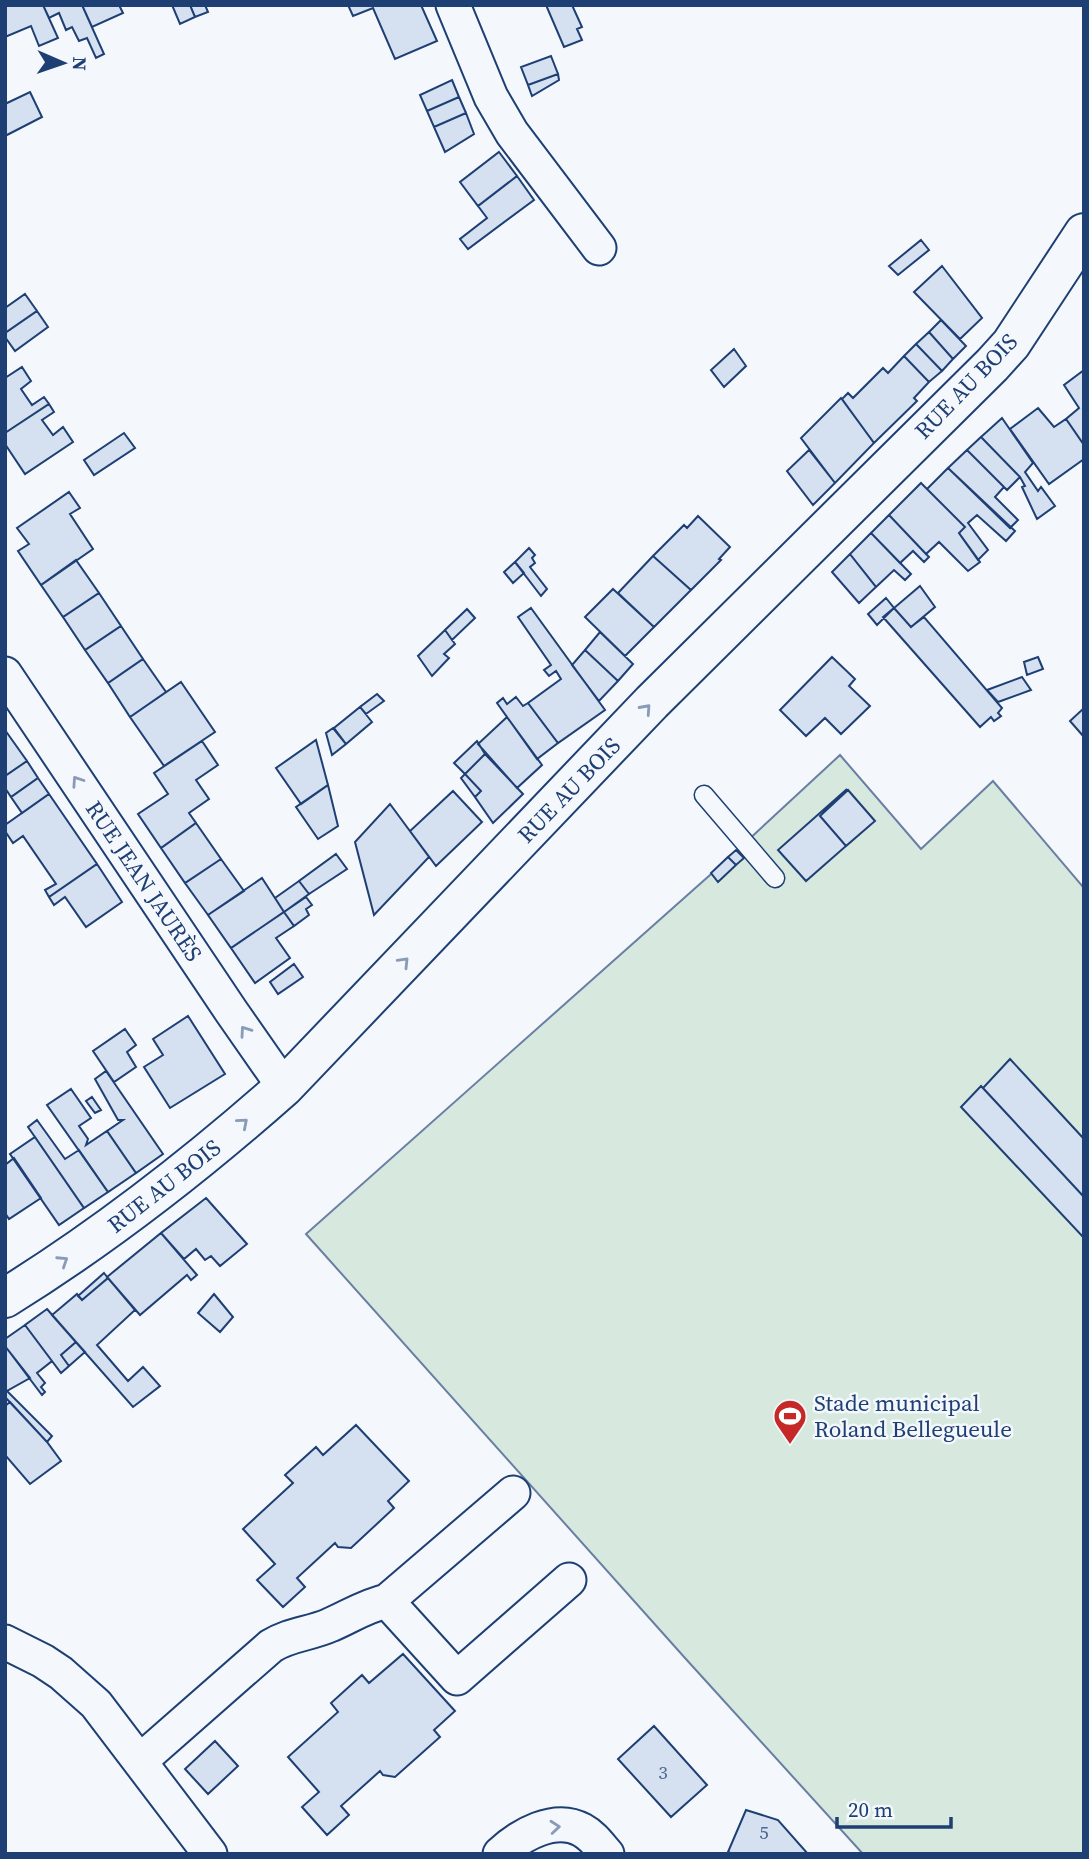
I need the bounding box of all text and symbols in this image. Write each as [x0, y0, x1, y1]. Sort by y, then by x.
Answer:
north arrow [28, 28, 98, 98]
text: N [67, 56, 93, 71]
street label: RUE AU BOIS [907, 326, 1025, 446]
one-way arrow [637, 704, 650, 717]
street label: RUE AU BOIS [510, 730, 628, 850]
one-way arrow [73, 776, 85, 789]
street label: RUE JEAN JAURÈS [78, 794, 210, 968]
one-way arrow [396, 958, 409, 971]
one-way arrow [241, 1026, 253, 1039]
one-way arrow [235, 1119, 248, 1131]
street label: RUE AU BOIS [101, 1132, 227, 1240]
one-way arrow [55, 1257, 68, 1270]
place label: Stade municipal Roland Bellegueule [814, 1387, 1012, 1445]
sports icon: Stade municipal Roland Bellegueule [771, 1397, 809, 1446]
house number: 3 [658, 1759, 668, 1785]
scale bar [837, 1786, 951, 1830]
text: 20 m [848, 1795, 893, 1824]
house number: 5 [759, 1819, 769, 1845]
one-way arrow [550, 1820, 561, 1835]

